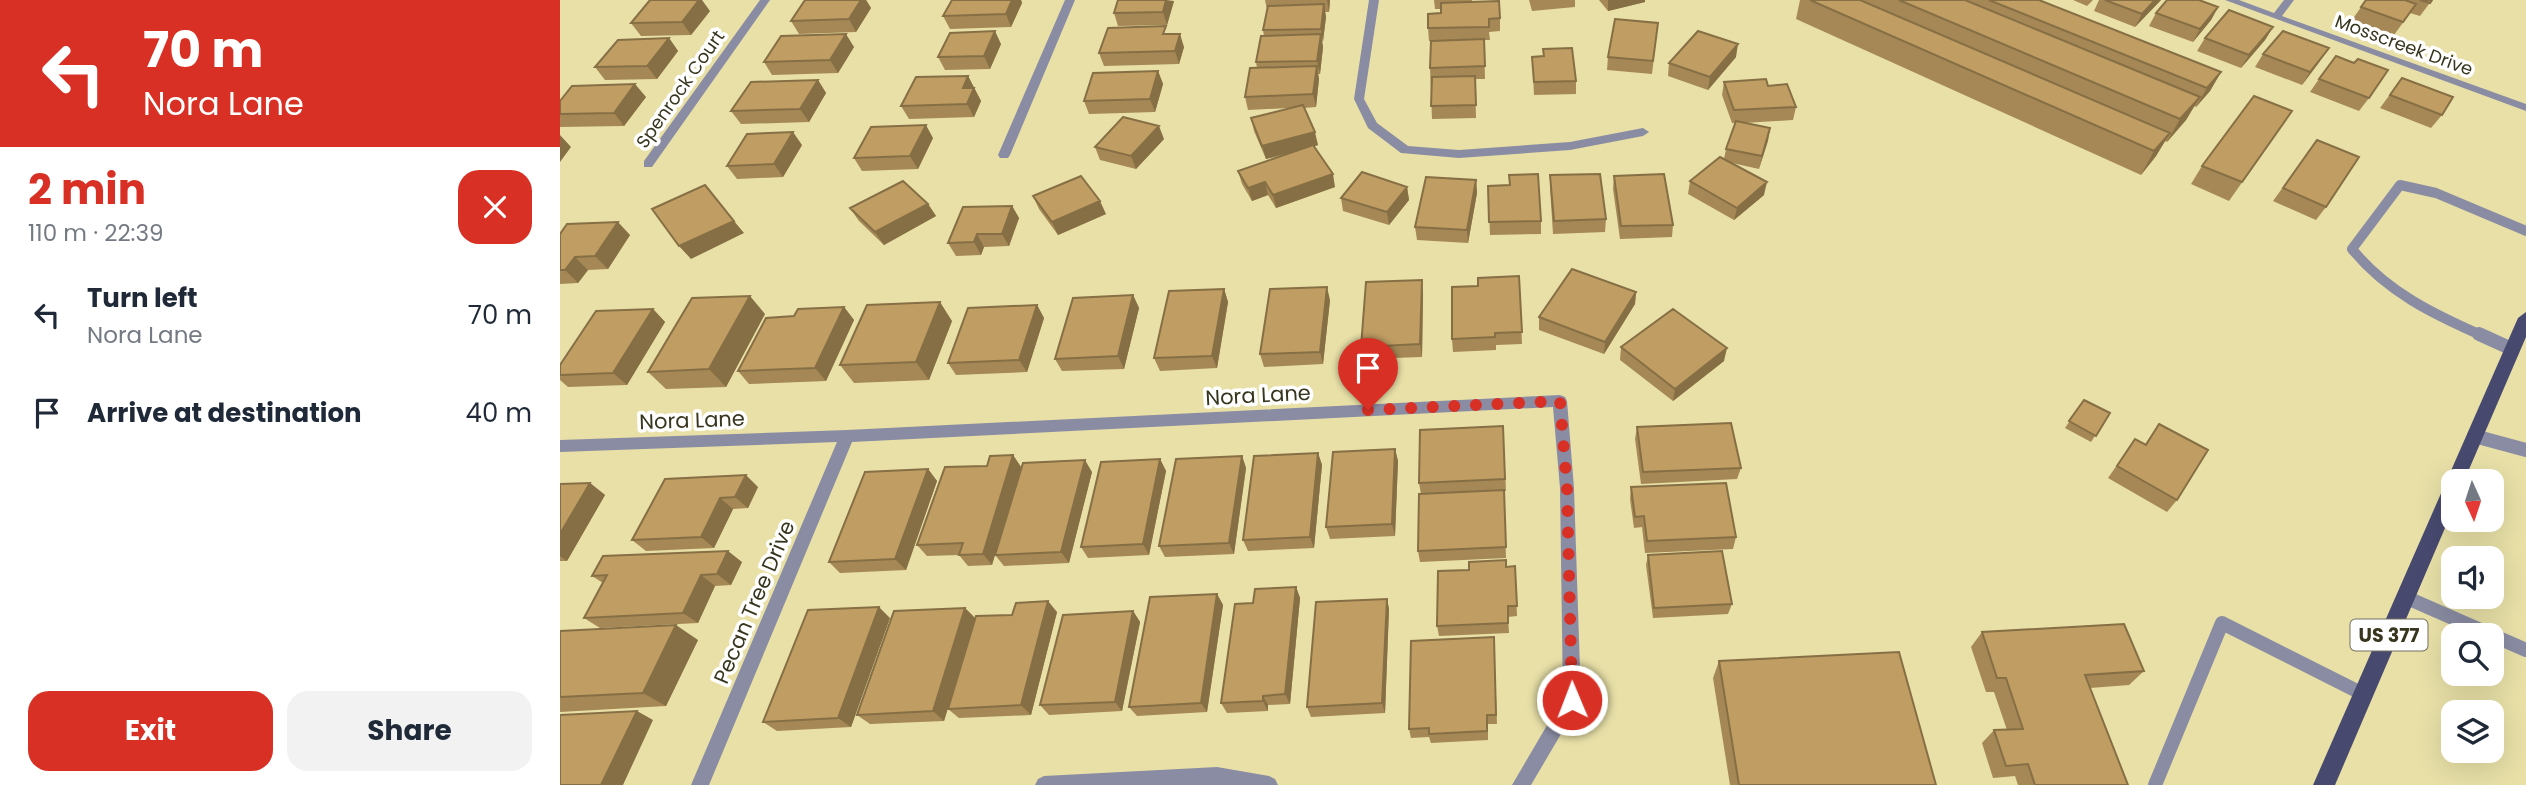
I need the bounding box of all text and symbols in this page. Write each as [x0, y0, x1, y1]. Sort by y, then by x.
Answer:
street label: Mosscreek Drive [2332, 8, 2476, 82]
text: 70 m [143, 16, 263, 84]
street label: Spenrock Court [630, 25, 730, 153]
icon: left [28, 28, 119, 119]
text: Nora Lane [143, 81, 304, 126]
text: 2 min [28, 160, 146, 219]
button: close [458, 170, 532, 244]
text: 110 m · 22:39 [28, 217, 164, 249]
text: Turn left [87, 280, 198, 316]
icon: left [28, 296, 66, 334]
text: 70 m [468, 297, 532, 333]
text: Nora Lane [87, 319, 203, 351]
pin [1338, 338, 1398, 410]
icon: arrive [1349, 349, 1387, 387]
street label: Nora Lane [1205, 378, 1311, 412]
icon: arrive [28, 394, 66, 432]
text: Arrive at destination [87, 395, 362, 431]
text: 40 m [466, 395, 532, 431]
street label: Nora Lane [639, 404, 745, 436]
north arrow [2441, 469, 2504, 532]
map controls [2441, 469, 2504, 763]
street label: Pecan Tree Drive [707, 516, 801, 688]
button: sound [2441, 546, 2504, 609]
road number: US 377 [2350, 620, 2428, 650]
button: search [2441, 623, 2504, 686]
position arrow [1535, 663, 1609, 737]
button: Exit [28, 691, 273, 771]
button: Share [287, 691, 532, 771]
button: layers [2441, 700, 2504, 763]

